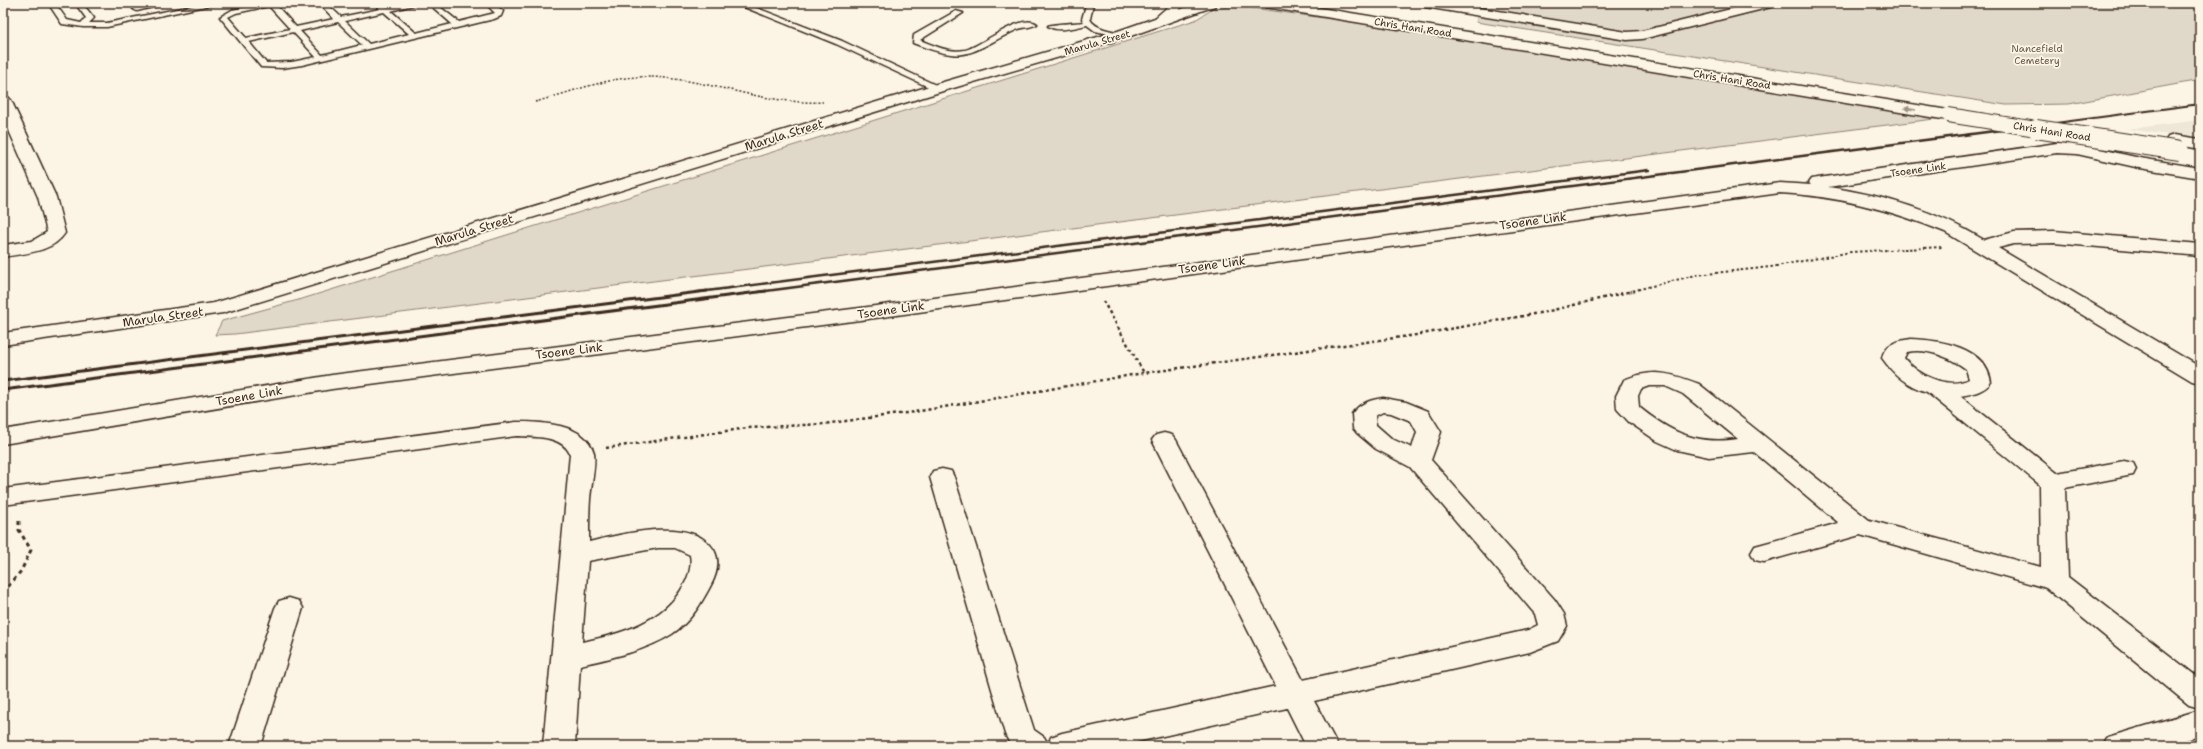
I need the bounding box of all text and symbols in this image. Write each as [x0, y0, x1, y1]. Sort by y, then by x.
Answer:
street label: Chris Hani Road [1373, 15, 1453, 40]
street label: Marula Street [1063, 27, 1132, 58]
park label: Nancefield Cemetery [2011, 42, 2063, 67]
street label: Chris Hani Road [1692, 67, 1772, 92]
one-way arrow [1904, 106, 1916, 112]
street label: Marula Street [743, 115, 825, 155]
street label: Chris Hani Road [2012, 119, 2092, 144]
street label: Tsoene Link [1889, 159, 1947, 180]
street label: Tsoene Link [1498, 208, 1568, 234]
street label: Marula Street [433, 210, 515, 250]
street label: Tsoene Link [1177, 252, 1247, 278]
street label: Tsoene Link [856, 297, 926, 323]
street label: Marula Street [122, 303, 204, 331]
street label: Tsoene Link [534, 339, 604, 363]
street label: Tsoene Link [214, 382, 284, 410]

